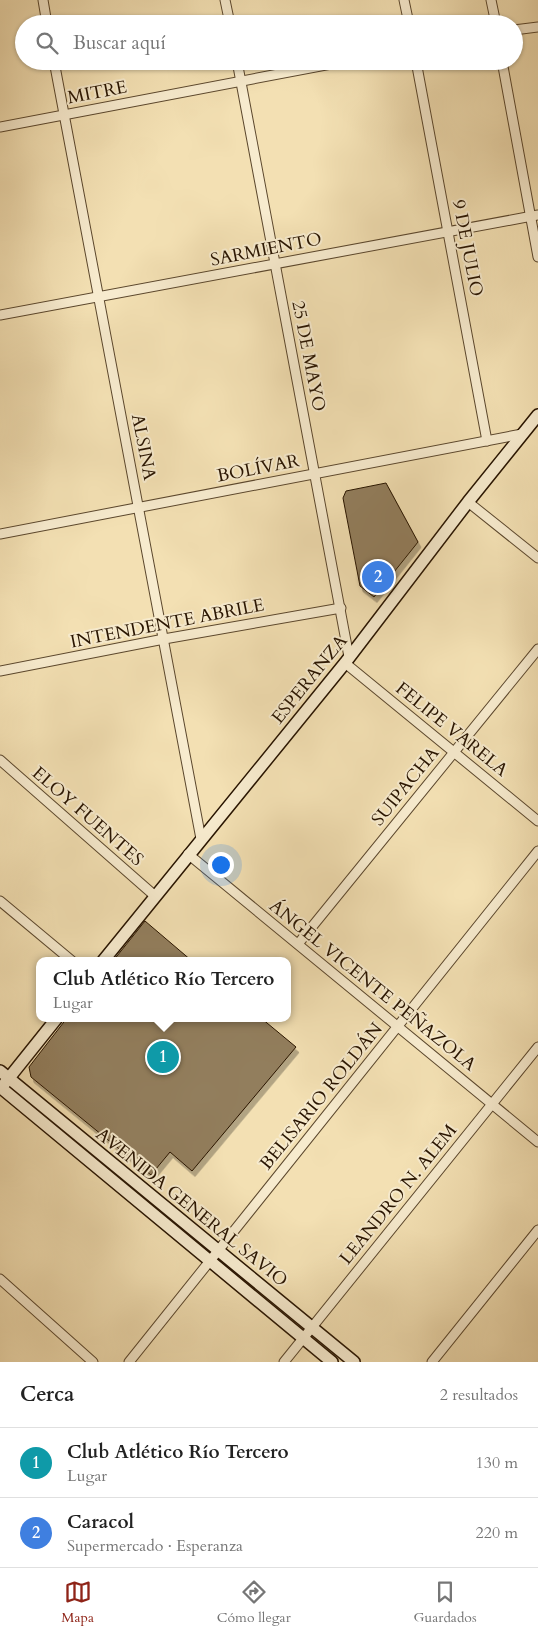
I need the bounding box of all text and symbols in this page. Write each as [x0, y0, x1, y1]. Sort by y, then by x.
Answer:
search box [15, 15, 523, 70]
icon: search [33, 29, 61, 57]
text: Buscar aquí [73, 30, 166, 56]
street label: MITRE [65, 75, 129, 110]
street label: 9 DE JULIO [446, 198, 489, 299]
street label: SARMIENTO [208, 226, 324, 273]
street label: 25 DE MAYO [285, 298, 332, 414]
street label: ALSINA [125, 412, 162, 483]
street label: BOLÍVAR [215, 448, 302, 489]
pin: 2 [362, 558, 394, 596]
street label: INTENDENTE ABRILE [68, 592, 266, 655]
street label: ESPERANZA [266, 629, 353, 729]
street label: FELIPE VARELA [390, 676, 513, 783]
street label: SUIPACHA [366, 741, 445, 831]
street label: ELOY FUENTES [26, 761, 149, 872]
your location [208, 852, 234, 878]
street label: ÁNGEL VICENTE PEÑAZOLA [264, 894, 482, 1077]
popup [36, 957, 291, 1022]
text: Club Atlético Río Tercero [53, 966, 274, 992]
text: Lugar [53, 992, 93, 1014]
street label: BELISARIO ROLDÁN [254, 1017, 389, 1175]
pin: 1 [147, 1038, 179, 1076]
street label: LEANDRO N. ALEM [334, 1119, 463, 1270]
street label: AVENIDA GENERAL SAVIO [90, 1122, 293, 1293]
text: Cerca [20, 1380, 74, 1409]
text: 2 resultados [440, 1384, 518, 1406]
text: Club Atlético Río Tercero [67, 1439, 289, 1465]
text: 1 [32, 1452, 40, 1474]
text: 130 m [476, 1452, 518, 1474]
text: Lugar [67, 1465, 107, 1487]
text: Caracol [67, 1509, 134, 1535]
text: 2 [32, 1522, 40, 1544]
text: 220 m [476, 1522, 518, 1544]
text: Supermercado · Esperanza [67, 1535, 243, 1557]
tab: Mapa [61, 1578, 94, 1627]
tab: Cómo llegar [217, 1578, 291, 1627]
tab: Guardados [413, 1578, 477, 1627]

